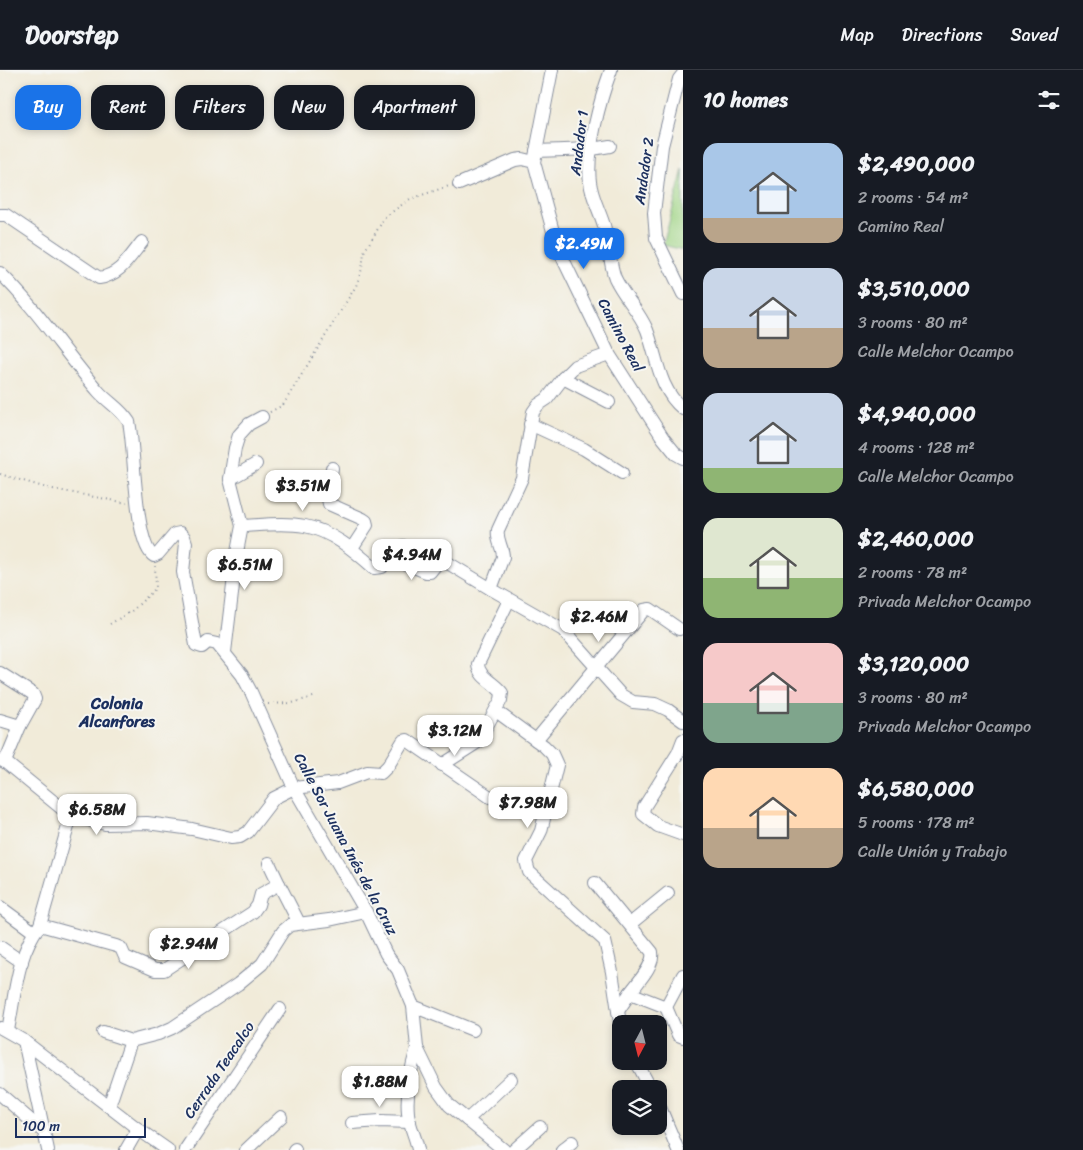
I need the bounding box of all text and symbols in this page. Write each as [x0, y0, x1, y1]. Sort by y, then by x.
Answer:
text: Doorstep [25, 14, 119, 56]
text: Map [841, 19, 874, 51]
text: Directions [902, 19, 983, 51]
text: Saved [1011, 19, 1058, 51]
text: 10 homes [703, 81, 788, 119]
chip: Buy [15, 85, 81, 130]
chip: Rent [91, 85, 165, 130]
chip: Filters [175, 85, 264, 130]
chip: New [274, 85, 344, 130]
chip: Apartment [354, 85, 475, 130]
icon: filters [1035, 86, 1063, 114]
street label: Andador 1 [562, 109, 596, 178]
street label: Andador 2 [626, 135, 662, 207]
text: $2,490,000 [858, 145, 975, 183]
icon: home [743, 163, 803, 223]
text: 2 rooms · 54 m² [858, 183, 968, 212]
text: Camino Real [858, 212, 944, 241]
pin: $2.49M [543, 228, 625, 270]
text: $2.49M [555, 229, 613, 258]
text: $3,510,000 [858, 270, 970, 308]
icon: home [743, 288, 803, 348]
street label: Camino Real [591, 293, 652, 377]
text: 3 rooms · 80 m² [858, 308, 968, 337]
text: Calle Melchor Ocampo [858, 337, 1014, 366]
text: $4,940,000 [858, 395, 976, 433]
icon: home [743, 413, 803, 473]
text: 4 rooms · 128 m² [858, 433, 975, 462]
text: Calle Melchor Ocampo [858, 462, 1014, 491]
pin: $3.51M [262, 470, 344, 512]
text: $3.51M [276, 471, 330, 500]
text: $2,460,000 [858, 520, 974, 558]
pin: $4.94M [371, 538, 453, 581]
icon: home [743, 538, 803, 598]
text: $4.94M [383, 540, 441, 569]
pin: $6.51M [204, 548, 286, 591]
text: $6.51M [218, 550, 272, 579]
text: 2 rooms · 78 m² [858, 558, 967, 587]
text: Privada Melchor Ocampo [858, 587, 1031, 616]
pin: $2.46M [558, 600, 640, 643]
text: $2.46M [571, 602, 627, 631]
text: $3,120,000 [858, 645, 969, 683]
icon: home [743, 663, 803, 723]
text: 3 rooms · 80 m² [858, 683, 968, 712]
district label: Colonia Alcanfores [78, 689, 155, 736]
text: Privada Melchor Ocampo [858, 712, 1031, 741]
pin: $3.12M [414, 714, 496, 757]
text: $3.12M [428, 716, 482, 745]
street label: Calle Sor Juana Inés de la Cruz [287, 748, 406, 941]
text: $6,580,000 [858, 770, 974, 808]
pin: $7.98M [487, 786, 569, 829]
text: $7.98M [499, 788, 557, 817]
icon: home [743, 788, 803, 848]
pin: $6.58M [56, 794, 138, 836]
text: $6.58M [68, 795, 126, 824]
text: 5 rooms · 178 m² [858, 808, 975, 837]
text: Calle Unión y Trabajo [858, 837, 1007, 866]
pin: $2.94M [148, 928, 230, 970]
text: $2.94M [160, 929, 218, 958]
north arrow [612, 1015, 668, 1070]
map controls [612, 1015, 667, 1135]
street label: Cerrada Teacalco [177, 1016, 262, 1124]
pin: $1.88M [339, 1066, 421, 1108]
text: $1.88M [353, 1067, 407, 1096]
button: layers [612, 1080, 667, 1135]
text: 100 m [22, 1114, 60, 1139]
scale bar [15, 1115, 146, 1138]

